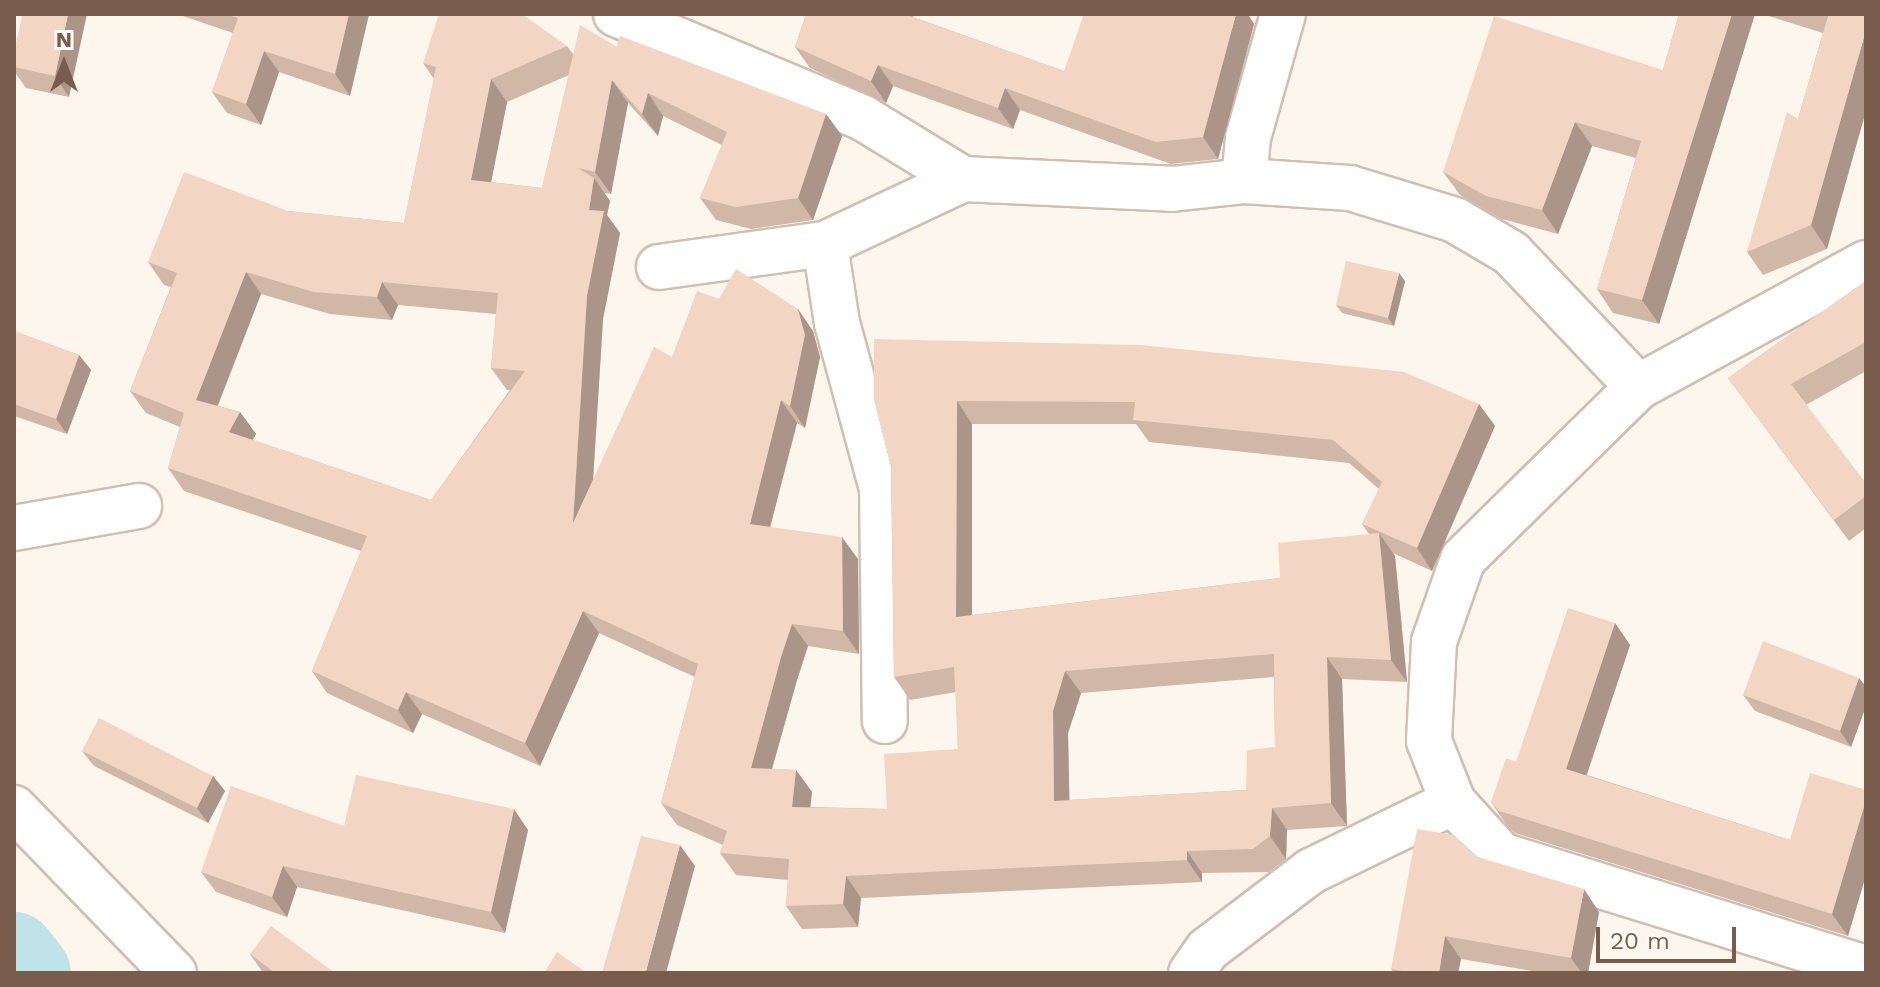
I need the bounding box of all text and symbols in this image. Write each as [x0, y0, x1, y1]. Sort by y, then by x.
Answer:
north arrow [24, 24, 104, 104]
text: N [56, 27, 72, 52]
scale bar [1600, 911, 1740, 961]
text: 20 m [1610, 927, 1670, 955]

